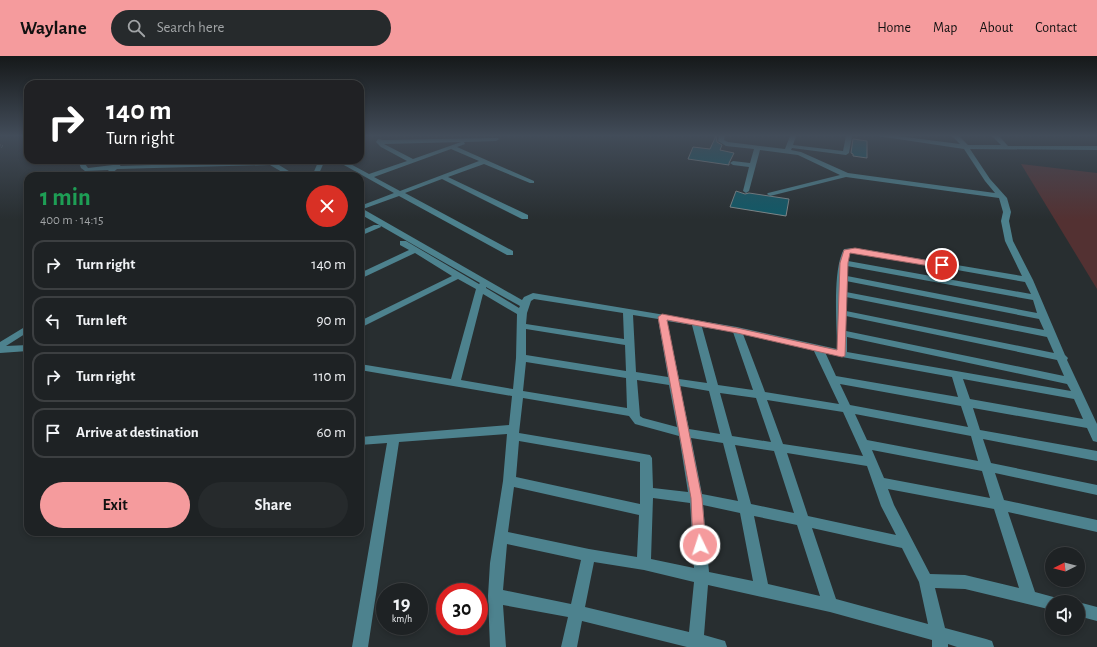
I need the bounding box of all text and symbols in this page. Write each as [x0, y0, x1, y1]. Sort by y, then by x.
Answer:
search box [111, 10, 391, 46]
icon: search [125, 17, 147, 39]
text: Waylane [20, 19, 87, 38]
text: Search here [157, 20, 224, 35]
text: Home [877, 21, 911, 35]
text: Map [933, 21, 957, 35]
text: About [979, 21, 1013, 35]
text: Contact [1035, 21, 1077, 35]
icon: right [40, 96, 92, 148]
text: 140 m [106, 97, 172, 125]
text: Turn right [106, 130, 175, 148]
button: close [306, 185, 348, 227]
text: 1 min [40, 186, 91, 210]
text: 400 m · 14:15 [40, 214, 103, 227]
pin [925, 248, 959, 282]
icon: right [42, 254, 64, 276]
icon: arrive [931, 254, 953, 276]
text: Turn right [76, 257, 135, 272]
text: 140 m [311, 257, 346, 272]
icon: left [42, 310, 64, 332]
text: Turn left [76, 313, 127, 328]
text: 90 m [317, 313, 346, 328]
icon: right [42, 366, 64, 388]
text: Turn right [76, 369, 135, 384]
text: 110 m [313, 369, 346, 384]
icon: arrive [42, 422, 64, 444]
text: Arrive at destination [76, 425, 199, 440]
text: 60 m [317, 425, 346, 440]
button: Exit [40, 482, 190, 528]
button: Share [198, 482, 348, 528]
position arrow [679, 524, 721, 566]
north arrow [1045, 547, 1085, 587]
map controls [1045, 547, 1085, 635]
speed limit sign: 30 [436, 583, 488, 635]
text: 19 [394, 594, 410, 614]
button: sound [1045, 595, 1085, 635]
text: km/h [392, 614, 412, 624]

